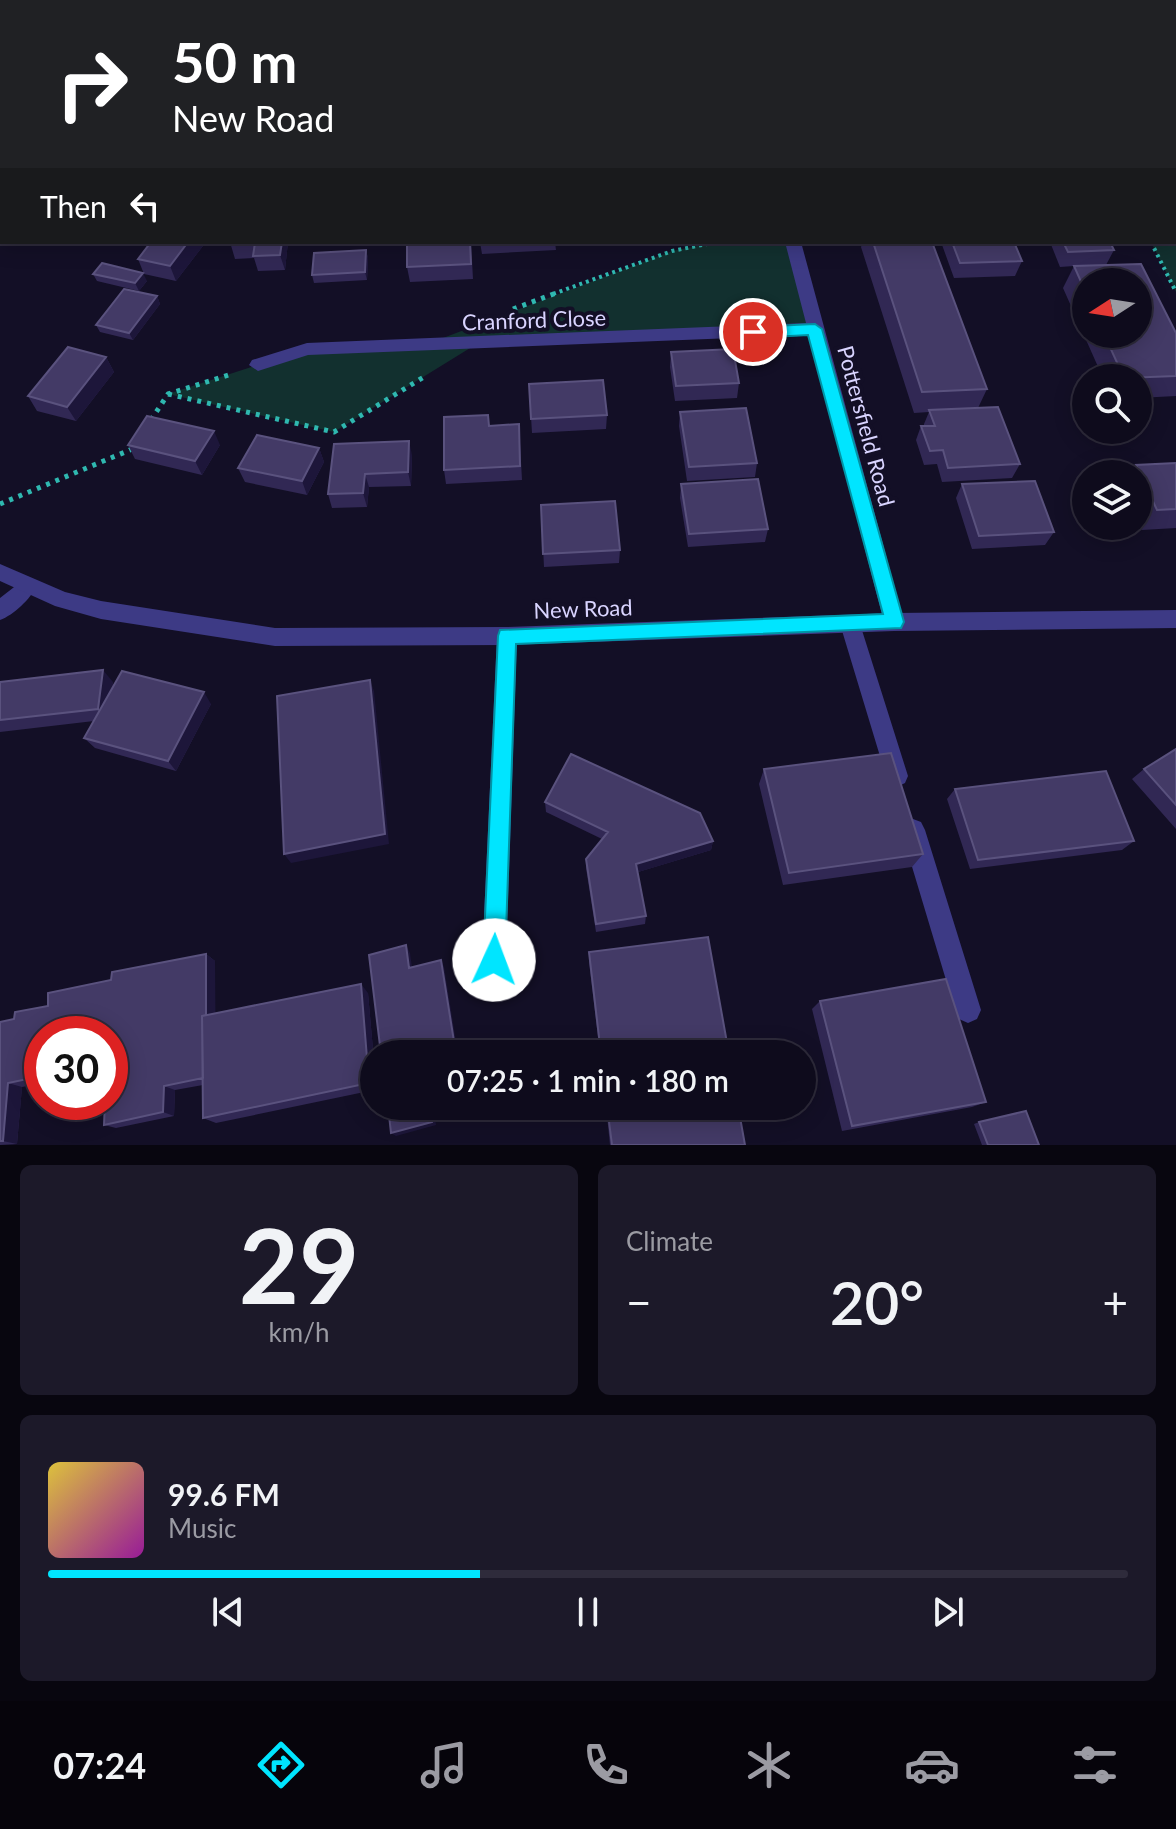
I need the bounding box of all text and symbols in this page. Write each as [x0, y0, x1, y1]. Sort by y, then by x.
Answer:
text: 50 m [172, 28, 297, 95]
icon: right [40, 32, 144, 136]
text: New Road [172, 96, 334, 140]
icon: left [123, 184, 167, 228]
text: Then [40, 188, 107, 224]
north arrow [1072, 268, 1152, 348]
map controls [1072, 268, 1152, 540]
pin [719, 298, 787, 366]
street label: Cranford Close [461, 303, 607, 336]
icon: arrive [731, 310, 775, 354]
street label: Pottersfield Road [832, 343, 901, 509]
button: search [1072, 364, 1152, 444]
button: layers [1072, 460, 1152, 540]
street label: New Road [533, 593, 633, 624]
position arrow [452, 918, 536, 1002]
speed limit sign: 30 [24, 1016, 128, 1120]
text: 07:25 · 1 min · 180 m [447, 1062, 729, 1098]
text: 29 [239, 1201, 359, 1326]
text: Climate [626, 1225, 713, 1257]
text: 20° [830, 1266, 924, 1338]
text: − [626, 1276, 652, 1328]
text: + [1102, 1276, 1128, 1328]
text: km/h [269, 1316, 329, 1348]
text: 99.6 FM [168, 1476, 280, 1512]
text: Music [168, 1512, 236, 1544]
icon: previous [206, 1590, 250, 1634]
icon: pause [566, 1590, 610, 1634]
icon: next [926, 1590, 970, 1634]
icon: directions [253, 1737, 309, 1793]
icon: music [416, 1737, 472, 1793]
icon: phone [578, 1737, 634, 1793]
icon: climate [741, 1737, 797, 1793]
icon: car [904, 1737, 960, 1793]
icon: filters [1067, 1737, 1123, 1793]
text: 07:24 [53, 1743, 146, 1787]

